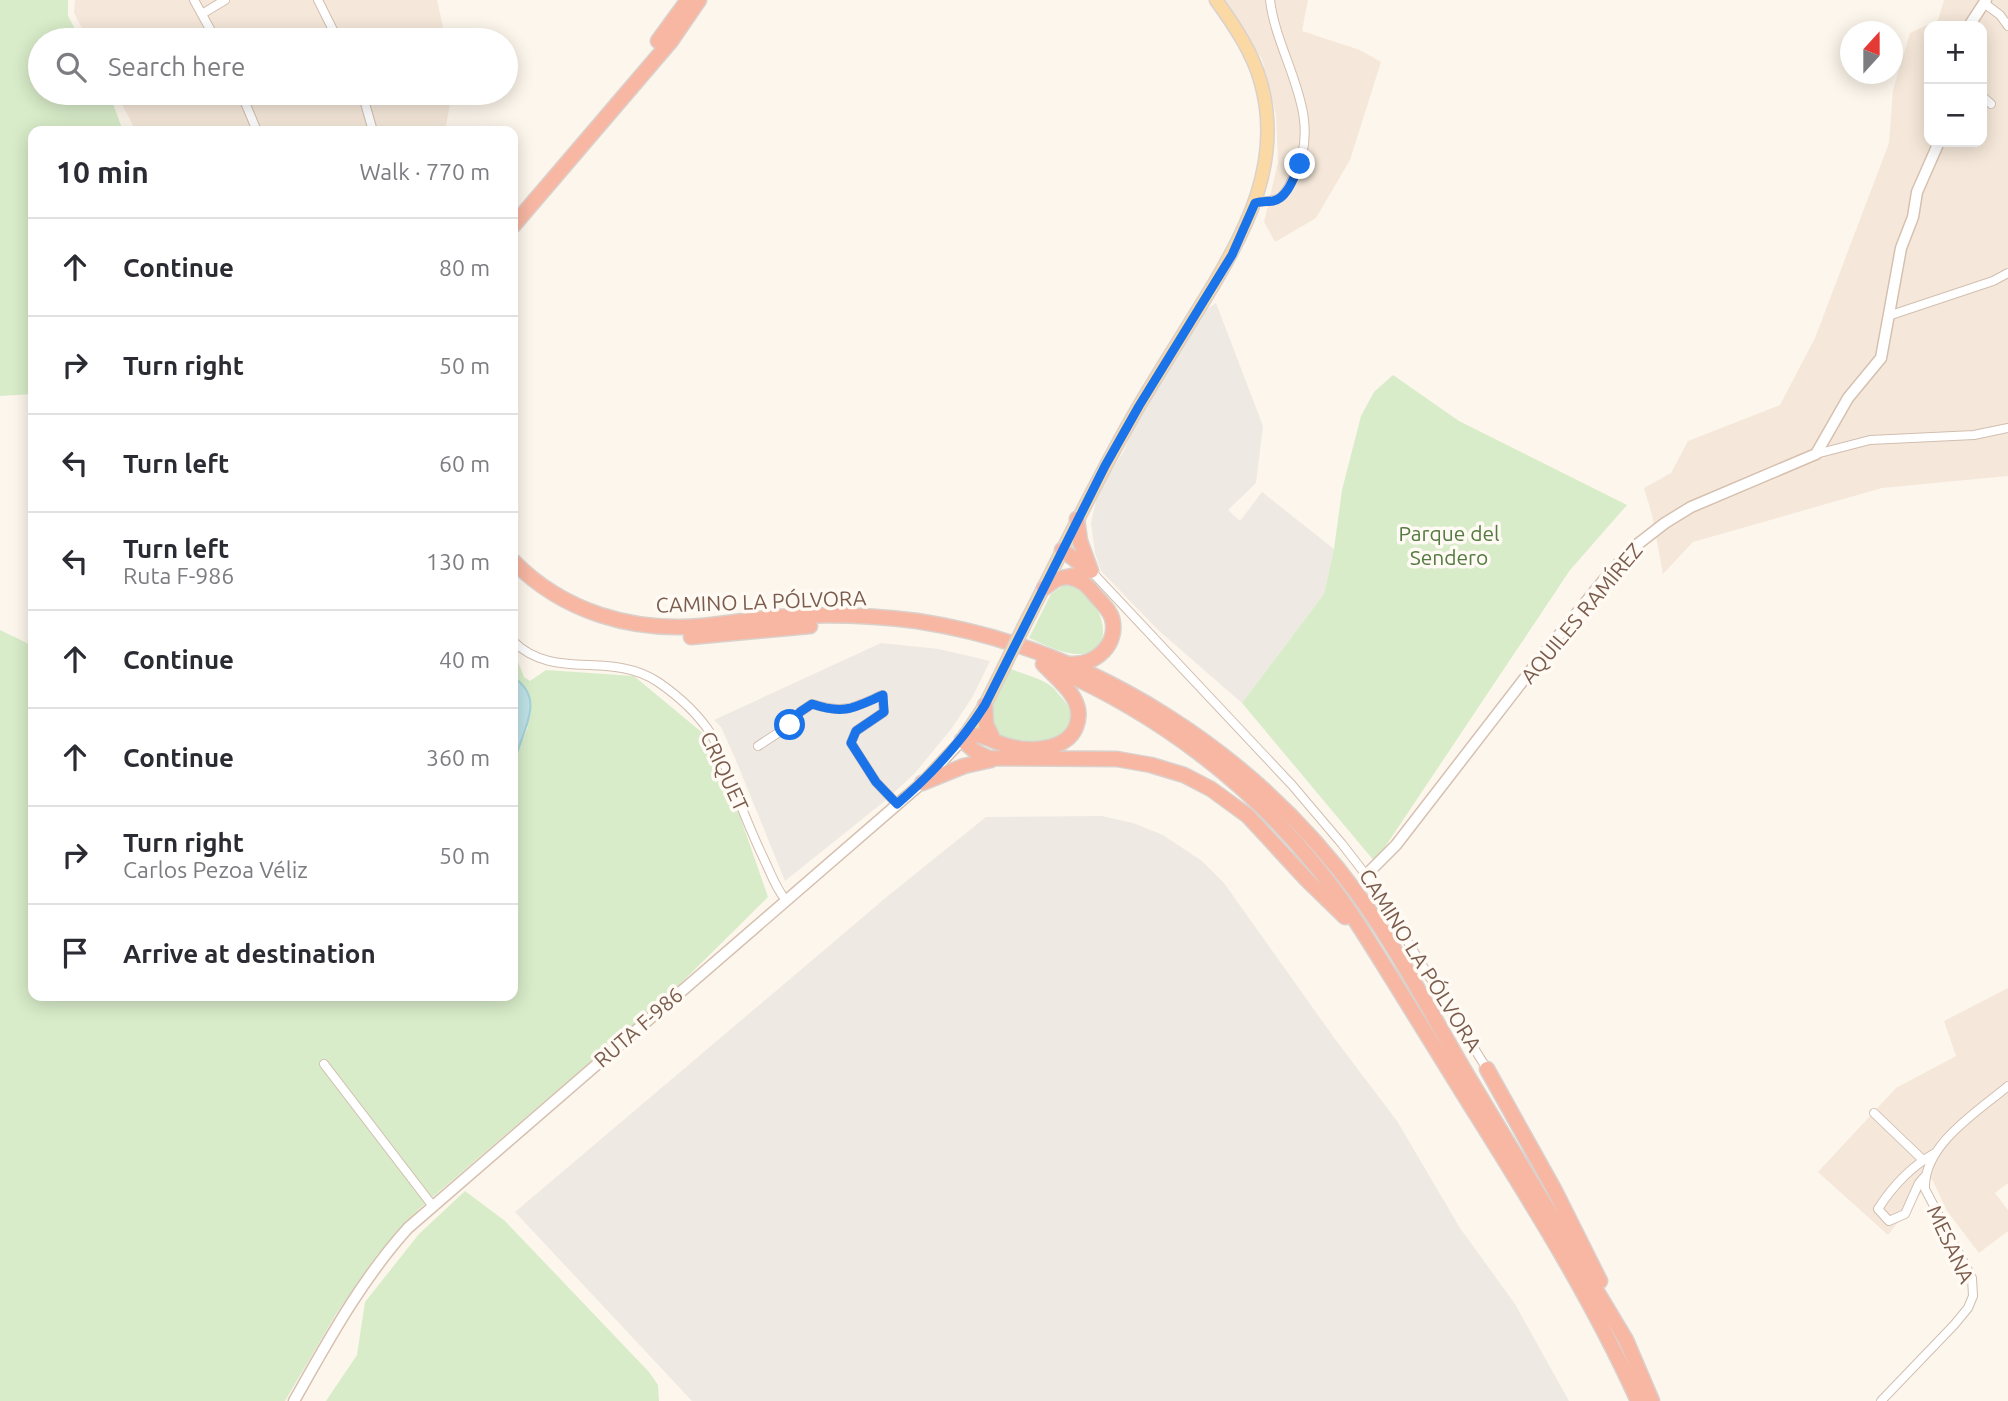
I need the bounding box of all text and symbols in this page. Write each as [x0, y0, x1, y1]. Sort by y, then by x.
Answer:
north arrow [1840, 21, 1903, 84]
map controls [1924, 21, 1987, 147]
button: + [1924, 21, 1987, 84]
search box [28, 28, 518, 105]
icon: search [52, 48, 90, 86]
text: Search here [108, 52, 245, 81]
button: − [1924, 84, 1987, 147]
route end [1284, 148, 1315, 179]
text: 10 min [56, 155, 149, 189]
text: Walk · 770 m [359, 159, 490, 184]
icon: ahead [56, 248, 94, 286]
text: Continue [123, 253, 234, 282]
text: 80 m [439, 255, 490, 280]
icon: right [56, 346, 94, 384]
text: Turn right [123, 351, 244, 380]
text: 50 m [439, 353, 490, 378]
icon: left [56, 444, 94, 482]
text: Turn left [123, 449, 229, 478]
text: 60 m [439, 451, 490, 476]
park label: Parque del Sendero [1398, 521, 1500, 569]
text: Turn left [123, 534, 229, 563]
street label: AQUILES RAMÍREZ [1515, 538, 1647, 688]
icon: left [56, 542, 94, 580]
text: 130 m [426, 549, 490, 574]
text: Ruta F-986 [123, 563, 234, 588]
street label: CAMINO LA PÓLVORA [655, 585, 867, 617]
icon: ahead [56, 640, 94, 678]
text: Continue [123, 645, 234, 674]
text: 40 m [439, 647, 490, 672]
route start [774, 709, 805, 740]
street label: CRIQUET [696, 727, 754, 815]
icon: ahead [56, 738, 94, 776]
text: Continue [123, 743, 234, 772]
text: 360 m [426, 745, 490, 770]
text: Turn right [123, 828, 244, 857]
icon: right [56, 836, 94, 874]
text: 50 m [439, 843, 490, 868]
text: Carlos Pezoa Véliz [123, 857, 308, 882]
street label: CAMINO LA PÓLVORA [1355, 864, 1487, 1056]
icon: arrive [56, 934, 94, 972]
text: Arrive at destination [123, 939, 376, 968]
street label: RUTA F-986 [589, 982, 687, 1072]
street label: MESANA [1923, 1201, 1980, 1287]

